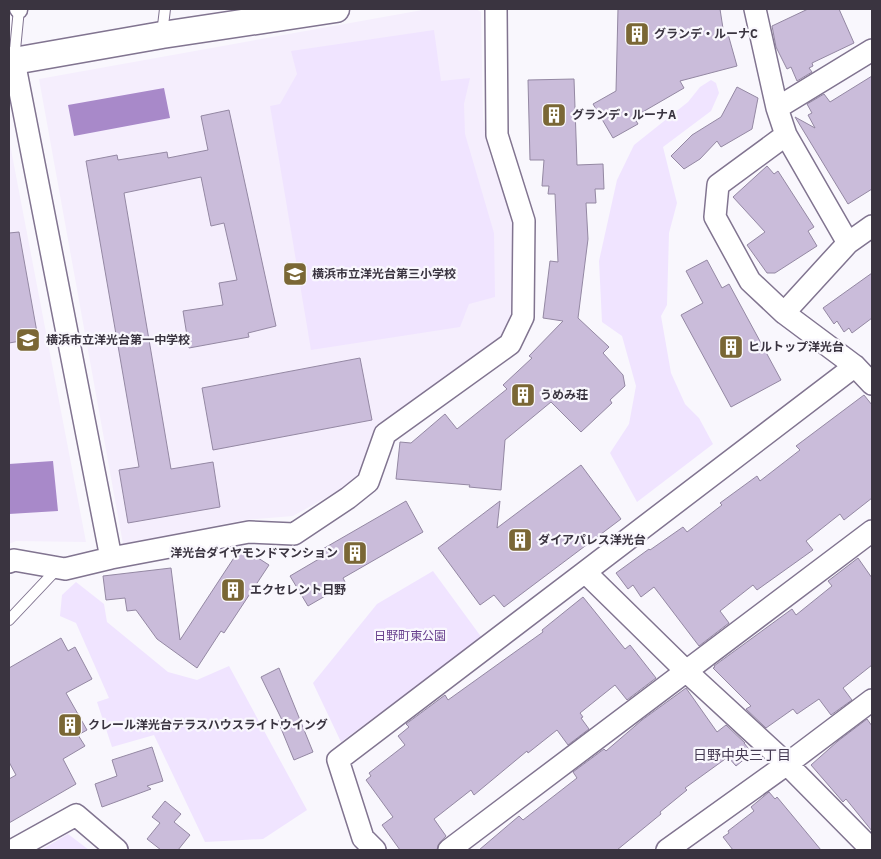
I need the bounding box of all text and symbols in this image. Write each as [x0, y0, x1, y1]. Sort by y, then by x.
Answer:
building icon: グランデ・ルーナC [624, 21, 650, 47]
place label: グランデ・ルーナC [654, 26, 758, 41]
building icon: グランデ・ルーナA [541, 102, 567, 128]
place label: グランデ・ルーナA [572, 107, 676, 122]
school or university icon: 横浜市立洋光台第三小学校 [282, 261, 308, 287]
place label: 横浜市立洋光台第三小学校 [312, 266, 456, 281]
school or university icon: 横浜市立洋光台第一中学校 [15, 327, 41, 353]
place label: 横浜市立洋光台第一中学校 [46, 332, 190, 347]
building icon: ヒルトップ洋光台 [718, 334, 744, 360]
place label: ヒルトップ洋光台 [748, 339, 844, 354]
building icon: うめみ荘 [510, 382, 536, 408]
place label: うめみ荘 [540, 387, 588, 402]
building icon: ダイアパレス洋光台 [507, 527, 533, 553]
place label: ダイアパレス洋光台 [538, 532, 646, 547]
building icon: 洋光台ダイヤモンドマンション [342, 540, 368, 566]
place label: 洋光台ダイヤモンドマンション [170, 545, 338, 560]
building icon: エクセレント日野 [220, 577, 246, 603]
place label: エクセレント日野 [250, 582, 346, 597]
park label: 日野町東公園 [374, 628, 446, 643]
building icon: クレール洋光台テラスハウスライトウイング [57, 712, 83, 738]
place label: クレール洋光台テラスハウスライトウイング [88, 717, 328, 732]
district label: 日野中央三丁目 [693, 746, 791, 764]

